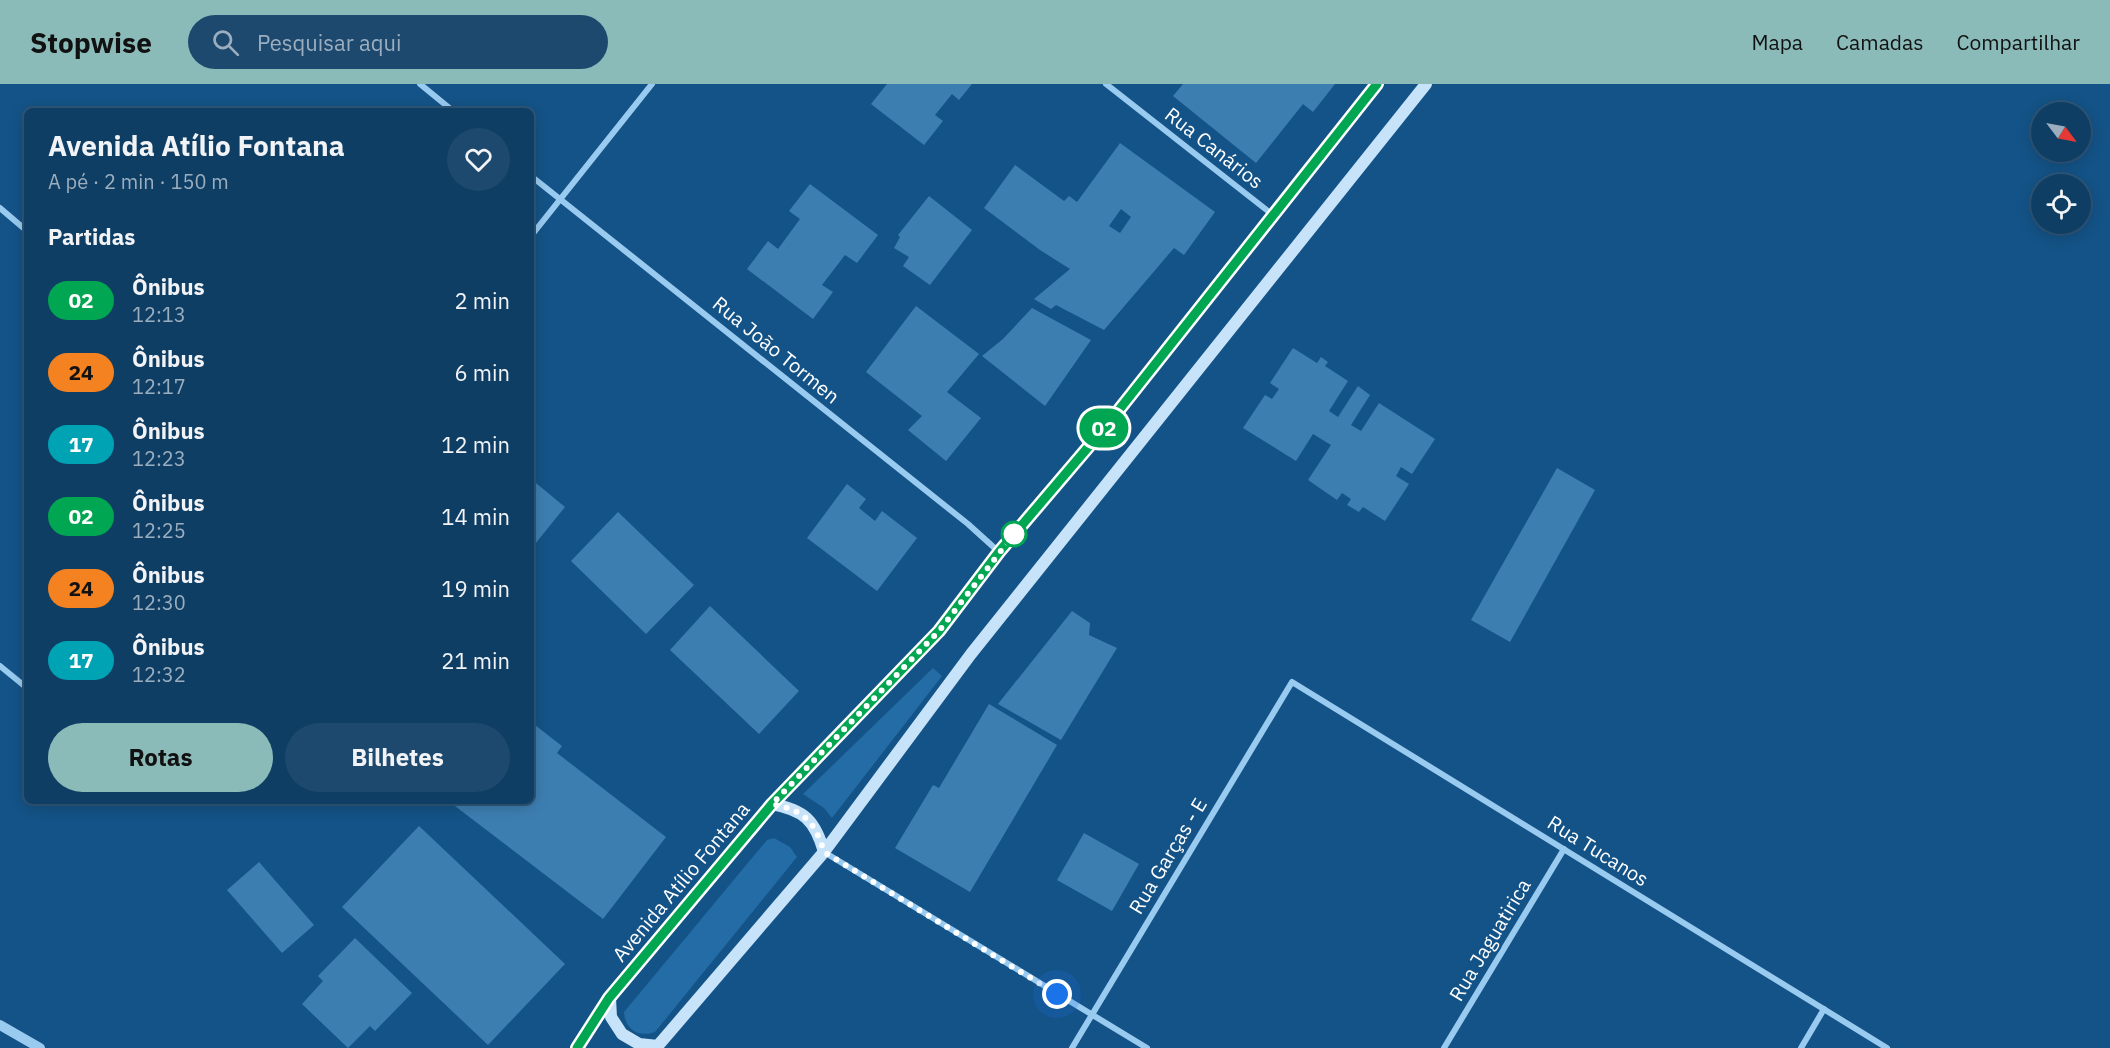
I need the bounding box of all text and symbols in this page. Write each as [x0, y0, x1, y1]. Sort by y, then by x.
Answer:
search box [188, 15, 608, 69]
text: Stopwise [30, 24, 152, 61]
icon: search [209, 26, 242, 59]
text: Pesquisar aqui [257, 28, 402, 57]
text: Mapa [1751, 28, 1803, 56]
text: Camadas [1836, 28, 1923, 56]
text: Compartilhar [1956, 28, 2080, 56]
street label: Rua Canários [1160, 101, 1269, 195]
north arrow [2031, 102, 2091, 162]
map controls [2031, 102, 2091, 234]
text: Avenida Atílio Fontana [48, 127, 345, 164]
button: heart [447, 128, 510, 191]
text: A pé · 2 min · 150 m [48, 168, 229, 195]
button: locate [2031, 174, 2091, 234]
text: Partidas [48, 222, 135, 251]
text: Ônibus [132, 272, 205, 301]
text: 02 [68, 286, 94, 314]
text: 2 min [454, 286, 510, 315]
street label: Rua João Tormen [707, 290, 845, 409]
text: 12:13 [132, 301, 186, 328]
text: Ônibus [132, 344, 205, 373]
text: 24 [68, 358, 94, 386]
text: 6 min [454, 358, 510, 387]
text: 12:17 [132, 373, 186, 400]
line badge: 02 [1077, 408, 1131, 448]
text: 02 [1091, 414, 1117, 442]
text: Ônibus [132, 416, 205, 445]
text: 17 [68, 430, 94, 458]
text: 12 min [441, 430, 510, 459]
text: 12:23 [132, 445, 186, 472]
text: Ônibus [132, 488, 205, 517]
text: 02 [68, 502, 94, 530]
text: 14 min [441, 502, 510, 531]
text: 12:25 [132, 517, 186, 544]
unlabelled marker [1001, 521, 1027, 547]
text: Ônibus [132, 560, 205, 589]
text: 24 [68, 574, 94, 602]
text: 19 min [441, 574, 510, 603]
text: 12:30 [132, 589, 186, 616]
text: Ônibus [132, 632, 205, 661]
text: 17 [68, 646, 94, 674]
text: 21 min [441, 646, 510, 675]
text: 12:32 [132, 661, 186, 688]
button: Rotas [48, 723, 273, 792]
button: Bilhetes [285, 723, 510, 792]
street label: Rua Garças - E [1122, 793, 1213, 919]
street label: Avenida Atílio Fontana [606, 796, 756, 967]
street label: Rua Tucanos [1543, 809, 1654, 892]
street label: Rua Jaguatirica [1442, 873, 1537, 1006]
your location [1042, 979, 1072, 1009]

